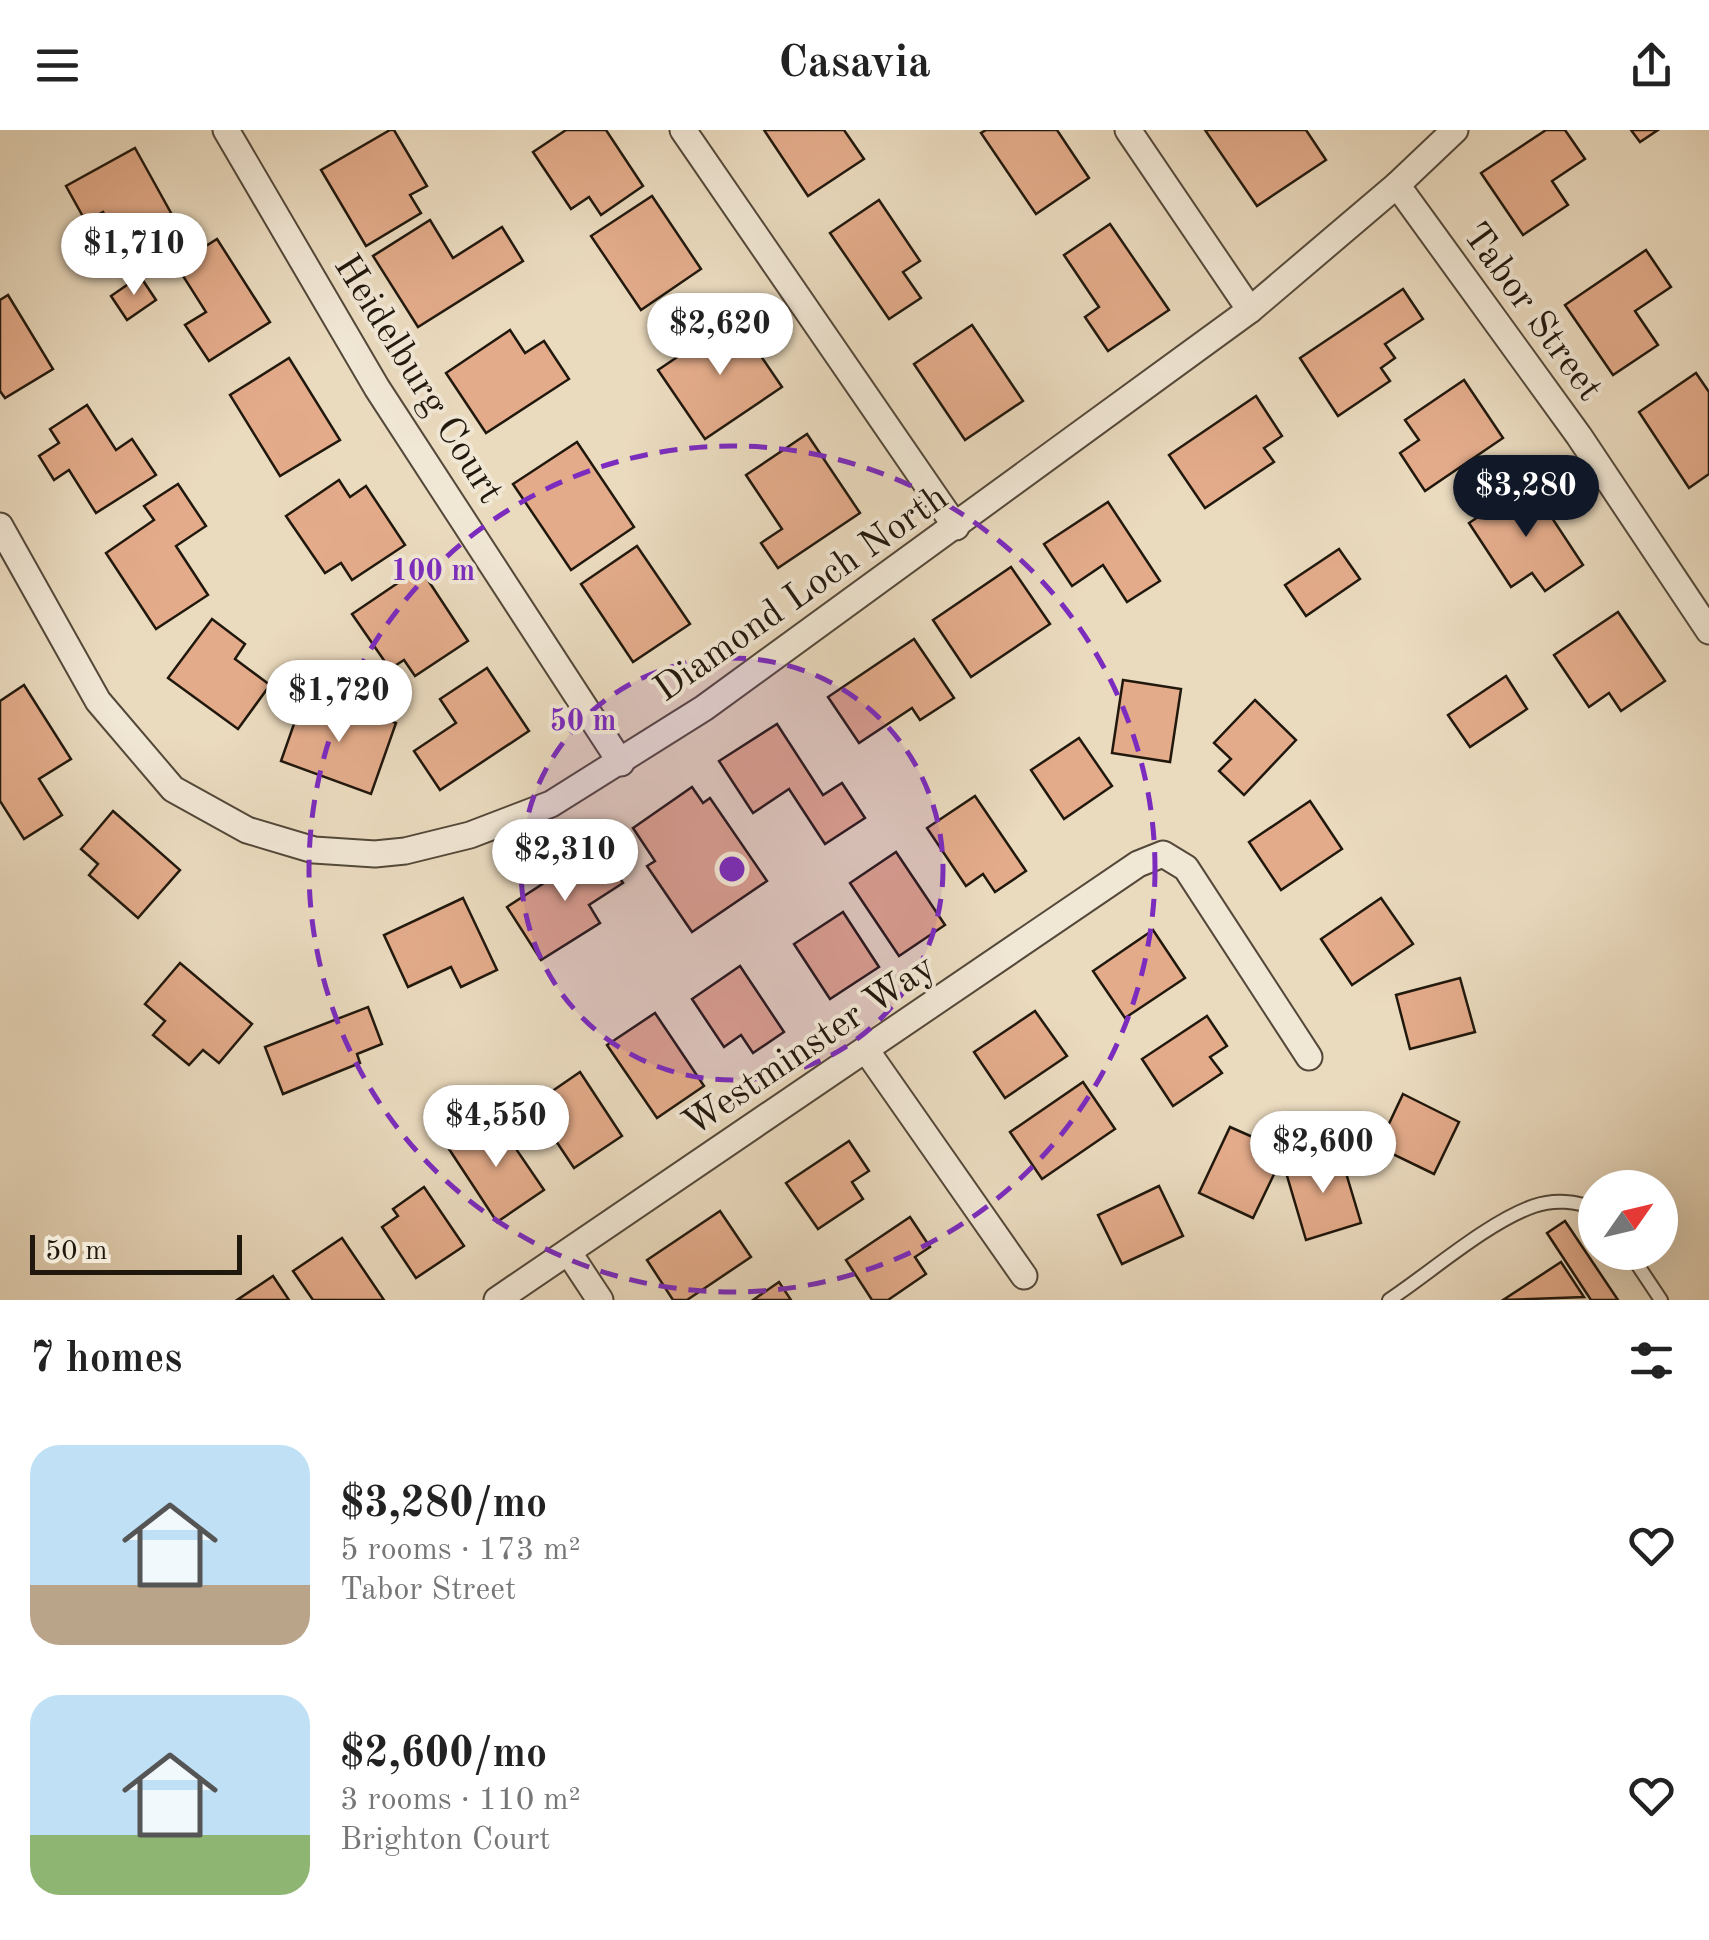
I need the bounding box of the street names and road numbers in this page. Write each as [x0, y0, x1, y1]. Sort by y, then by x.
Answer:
street label: Tabor Street [1455, 217, 1608, 409]
street label: Heidelburg Court [326, 249, 509, 511]
street label: Diamond Loch North [648, 479, 955, 710]
street label: Westminster Way [677, 948, 942, 1145]

